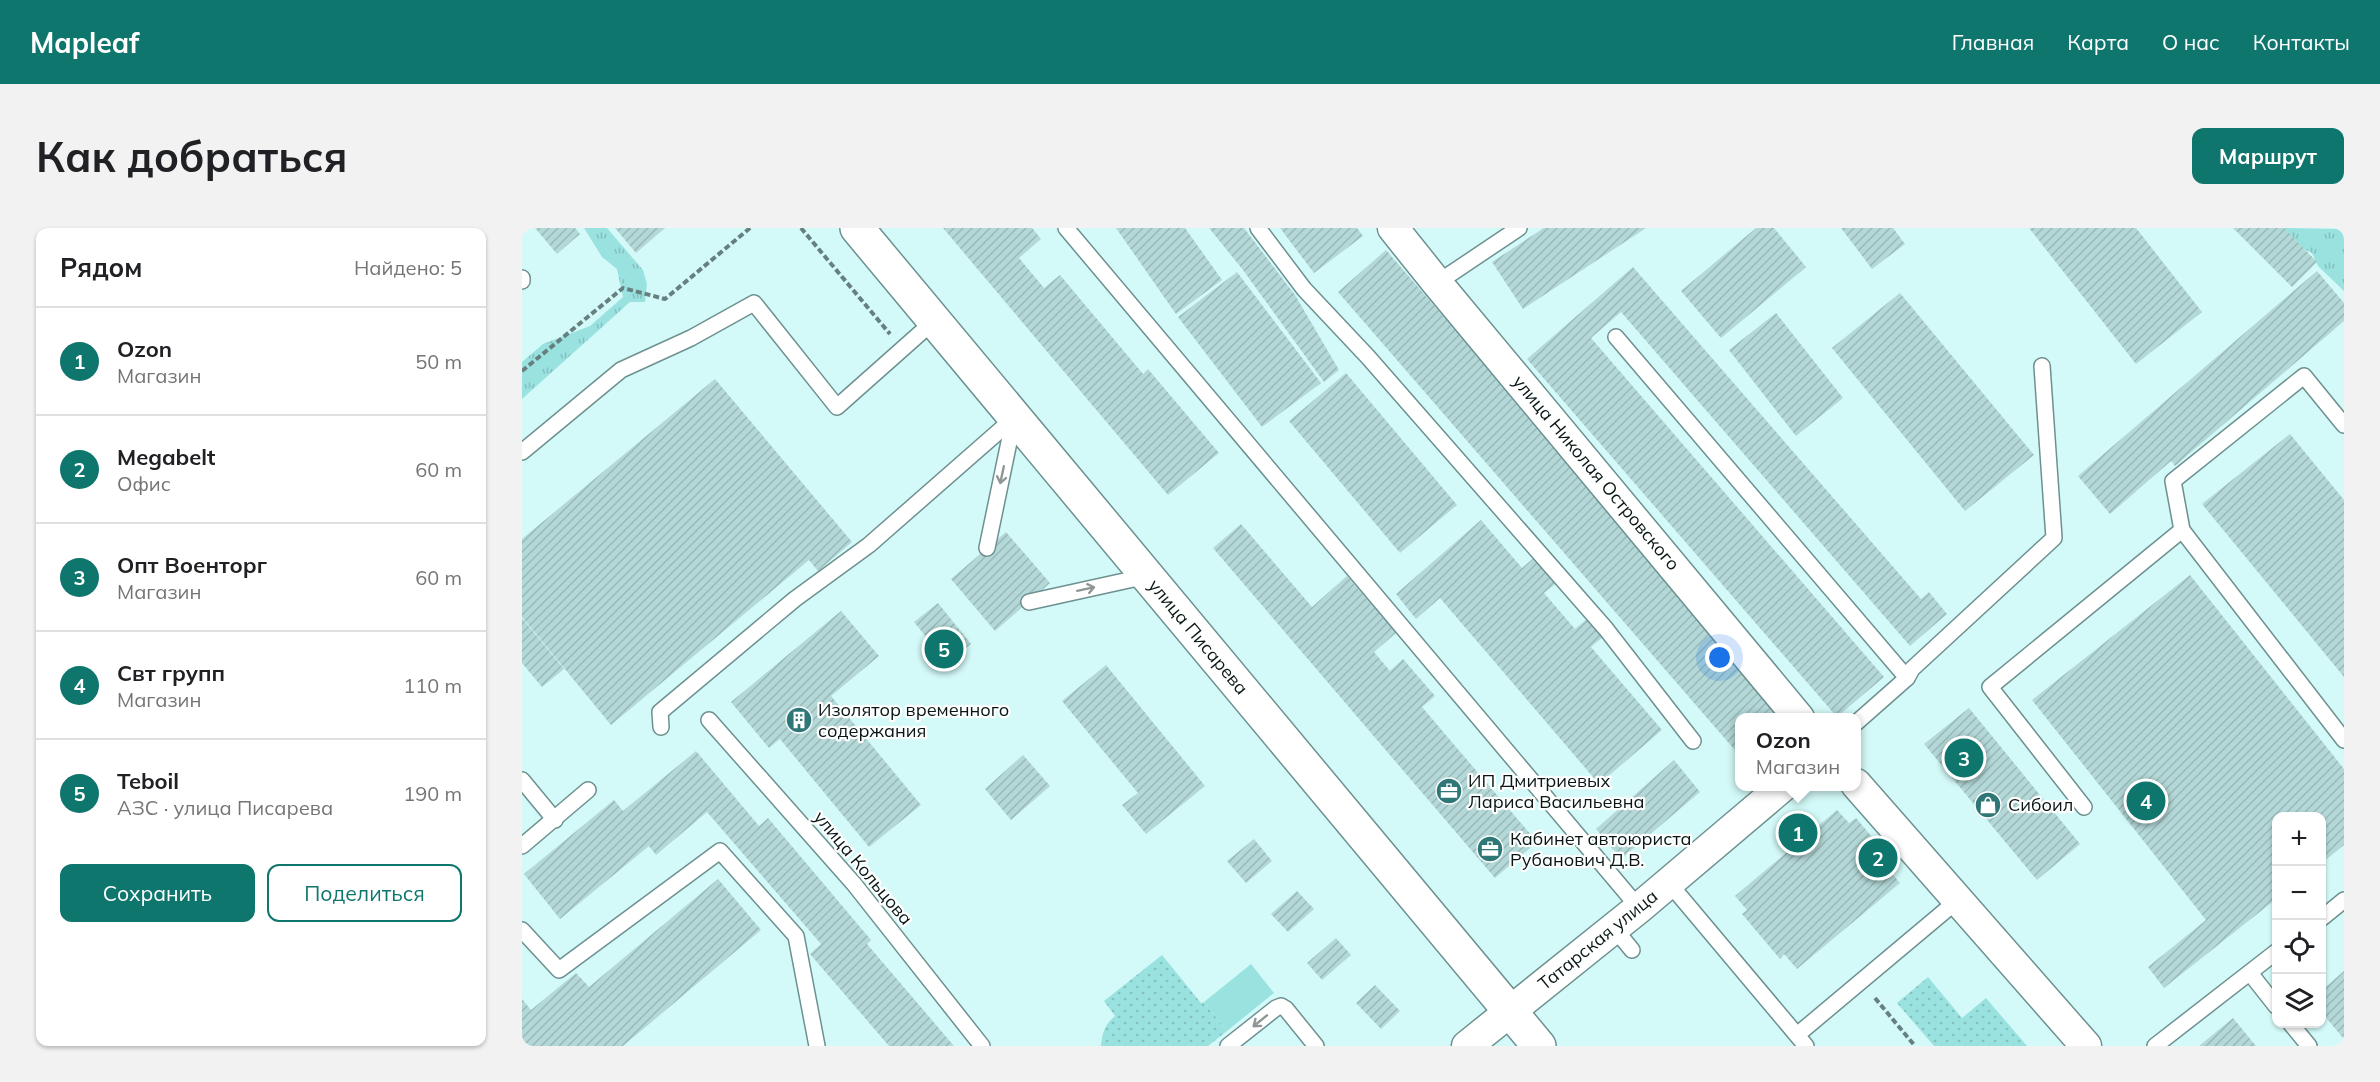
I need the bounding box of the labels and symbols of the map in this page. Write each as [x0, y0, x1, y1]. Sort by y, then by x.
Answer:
street label: улица Николая Островского [1508, 370, 1685, 575]
one-way arrow [996, 465, 1007, 484]
street label: улица Писарева [1143, 574, 1253, 699]
one-way arrow [1076, 583, 1095, 595]
pin: 5 [924, 626, 964, 672]
your location [1705, 643, 1734, 672]
place label: Изолятор временного содержания [818, 698, 1009, 742]
building icon: Изолятор временного содержания [784, 705, 814, 735]
pin: 3 [1944, 736, 1984, 780]
place label: ИП Дмитриевых Лариса Васильевна [1468, 769, 1644, 813]
office icon: ИП Дмитриевых Лариса Васильевна [1434, 776, 1464, 806]
pin: 4 [2126, 778, 2166, 824]
shop icon: Сибоил [1973, 790, 2003, 820]
place label: Сибоил [2008, 793, 2073, 816]
street label: улица Кольцова [809, 806, 918, 929]
pin: 1 [1778, 810, 1818, 856]
place label: Кабинет автоюриста Рубанович Д.В. [1510, 827, 1692, 871]
office icon: Кабинет автоюриста Рубанович Д.В. [1475, 834, 1505, 864]
pin: 2 [1858, 836, 1898, 880]
street label: Татарская улица [1533, 884, 1662, 995]
one-way arrow [1252, 1014, 1268, 1027]

